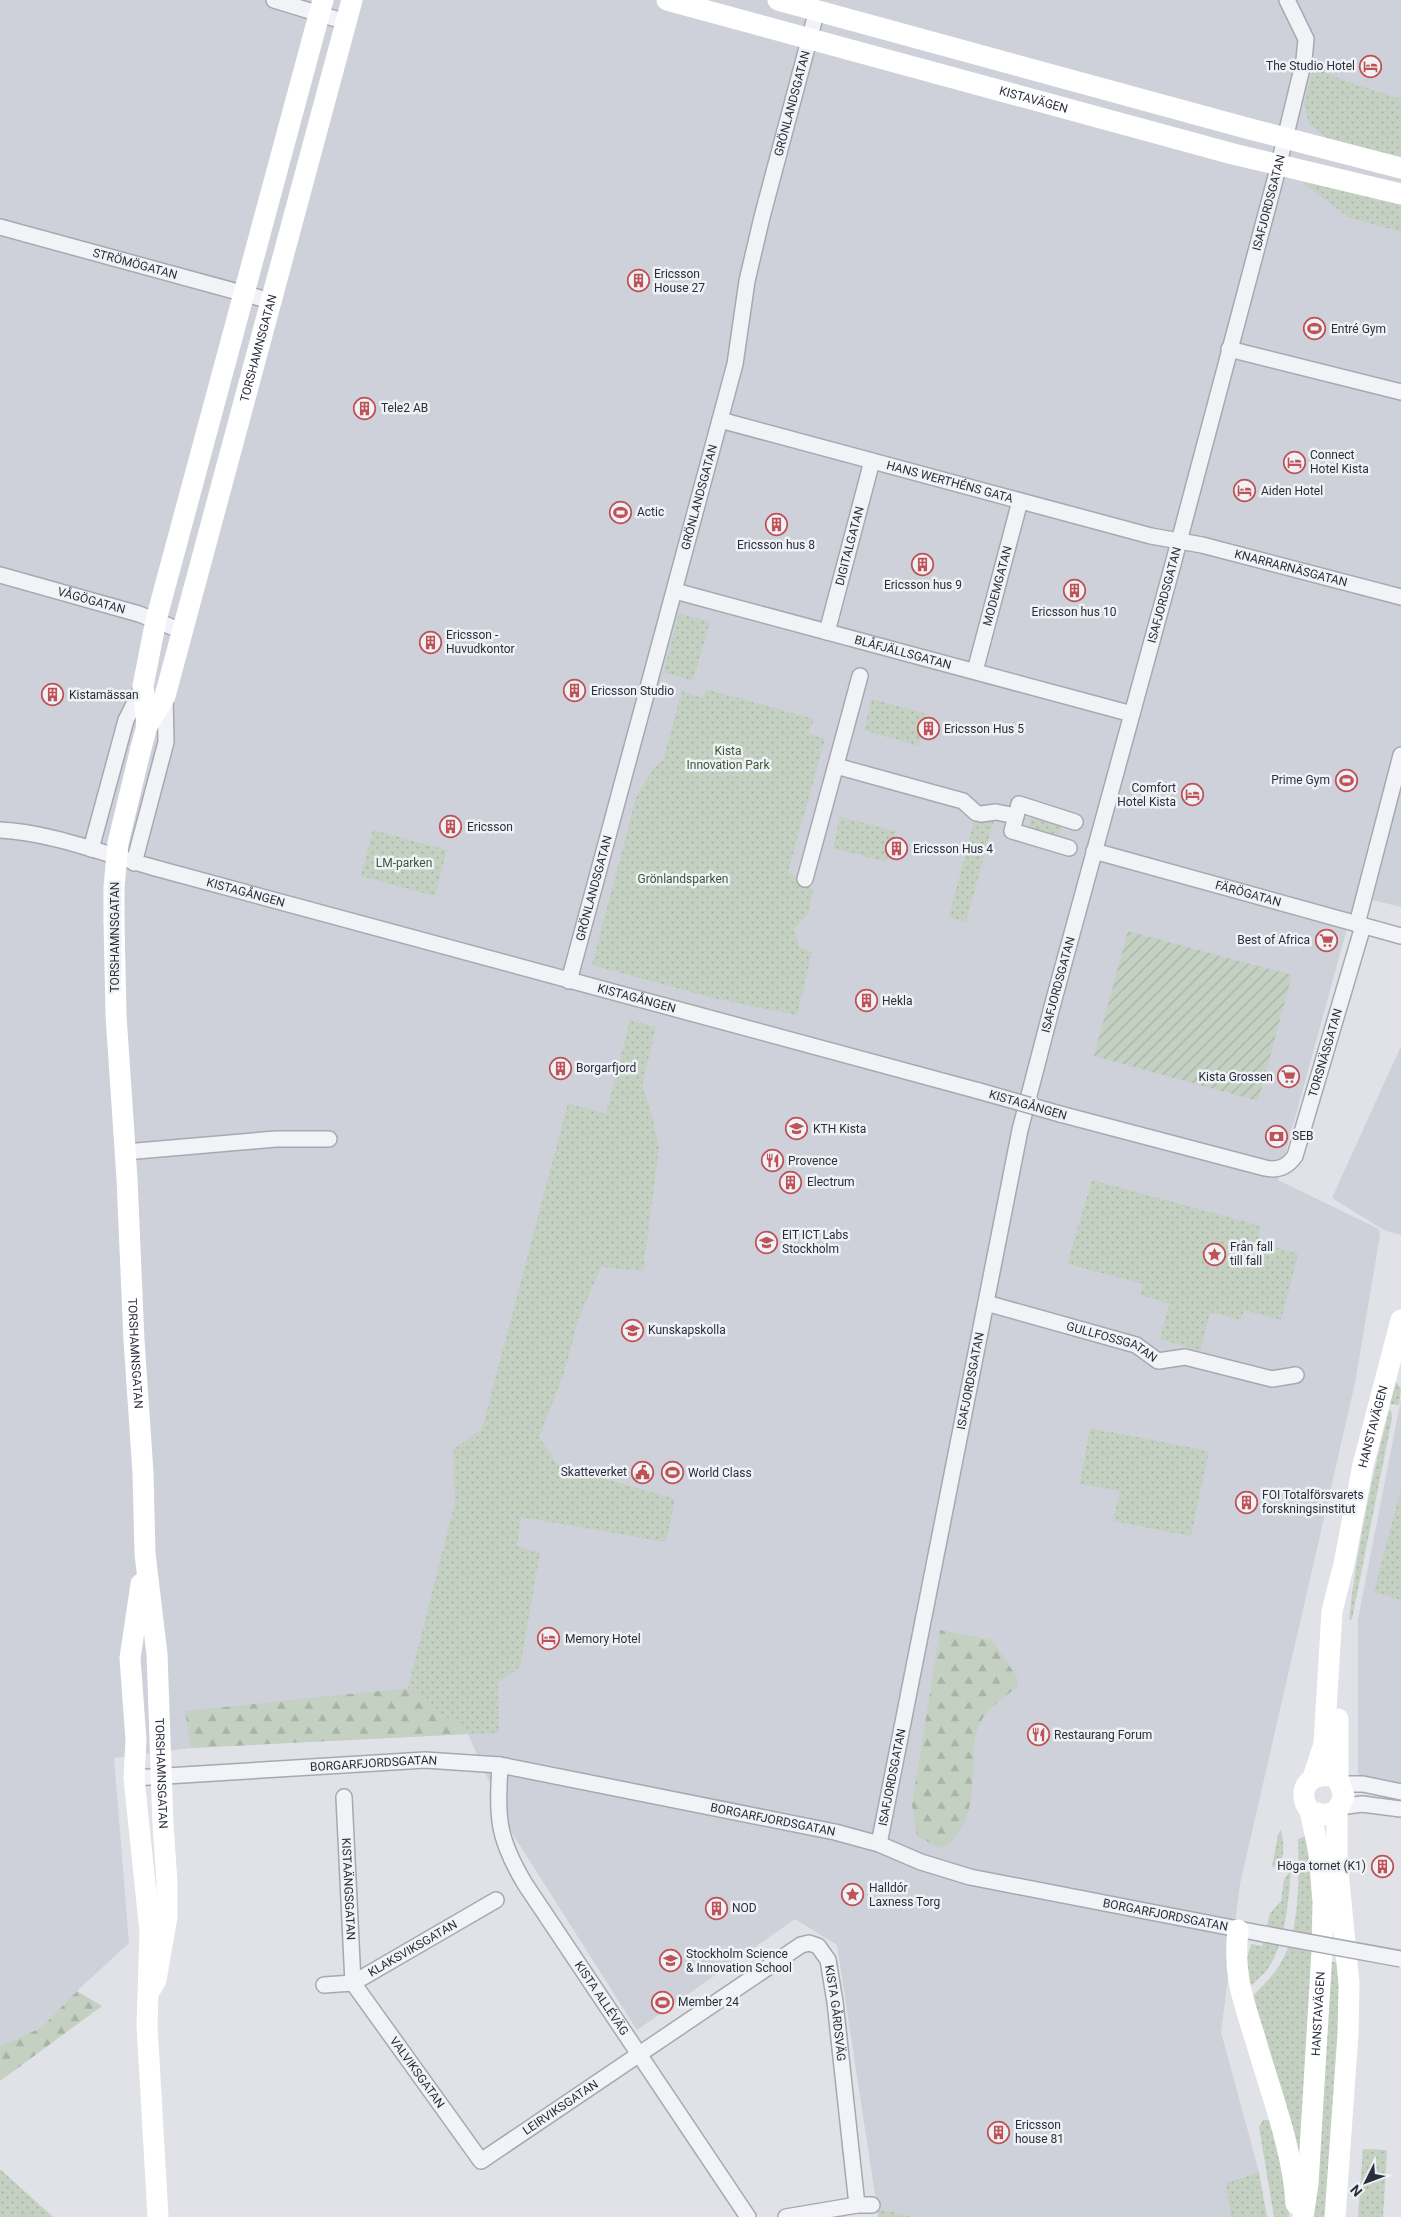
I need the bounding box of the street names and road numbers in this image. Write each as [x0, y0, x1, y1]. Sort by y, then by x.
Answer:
street label: GRÖNLANDSGATAN [771, 49, 813, 158]
street label: KISTAVÄGEN [998, 84, 1070, 116]
street label: ISAFJORDSGATAN [1250, 153, 1288, 252]
street label: STRÖMÖGATAN [91, 246, 179, 282]
street label: TORSHAMNSGATAN [237, 293, 280, 403]
street label: GRÖNLANDSGATAN [678, 443, 720, 552]
street label: HANS WERTHÉNS GATA [885, 458, 1015, 506]
street label: DIGITALGATAN [833, 505, 867, 587]
street label: MODEMGATAN [980, 544, 1015, 627]
street label: ISAFJORDSGATAN [1145, 545, 1184, 645]
street label: KNARRARNÄSGATAN [1233, 547, 1349, 590]
street label: VÅGÖGATAN [56, 584, 127, 617]
street label: BLÅFJÄLLSGATAN [853, 633, 953, 672]
street label: GRÖNLANDSGATAN [573, 834, 615, 943]
street label: KISTAGÅNGEN [205, 875, 286, 910]
street label: FÄRÖGATAN [1214, 878, 1283, 909]
street label: TORSHAMNSGATAN [108, 882, 122, 992]
street label: ISAFJORDSGATAN [1039, 935, 1078, 1034]
street label: KISTAGÅNGEN [596, 981, 677, 1016]
street label: TORSNÄSGATAN [1306, 1007, 1345, 1099]
street label: KISTAGÅNGEN [987, 1085, 1069, 1123]
street label: TORSHAMNSGATAN [125, 1298, 146, 1409]
street label: GULLFOSSGATAN [1065, 1319, 1160, 1365]
street label: ISAFJORDSGATAN [954, 1331, 987, 1431]
street label: HANSTAVÄGEN [1356, 1384, 1391, 1469]
street label: TORSHAMNSGATAN [152, 1718, 170, 1829]
street label: ISAFJORDSGATAN [876, 1727, 909, 1827]
street label: BORGARFJORDSGATAN [310, 1753, 438, 1774]
street label: BORGARFJORDSGATAN [709, 1800, 837, 1839]
street label: KISTAÄNGSGATAN [339, 1837, 358, 1940]
street label: BORGARFJORDSGATAN [1102, 1896, 1229, 1934]
street label: KLAKSVIKSGATAN [366, 1917, 460, 1980]
street label: KISTA ALLÉVÄG [572, 1959, 631, 2038]
street label: KISTA GÅRDSVÄG [822, 1964, 849, 2062]
street label: HANSTAVÄGEN [1309, 1971, 1328, 2056]
street label: VALVIKSGATAN [387, 2034, 448, 2111]
street label: LEIRVIKSGATAN [520, 2077, 601, 2138]

